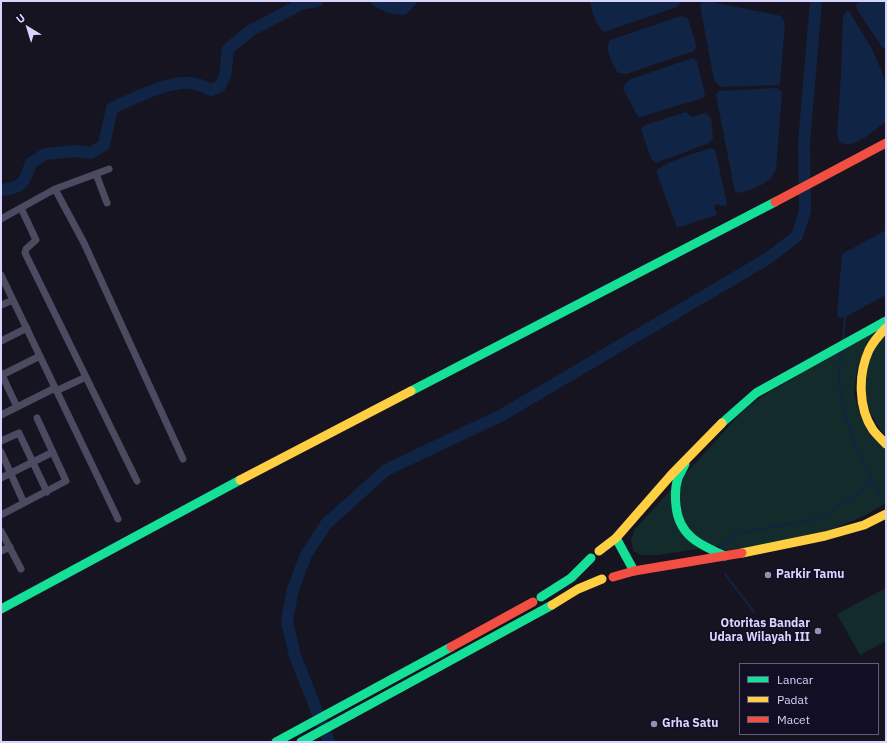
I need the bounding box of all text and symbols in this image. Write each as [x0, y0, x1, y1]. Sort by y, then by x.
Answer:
north arrow [8, 8, 48, 48]
text: U [13, 11, 28, 26]
place label: Parkir Tamu [776, 568, 844, 582]
marker: Parkir Tamu [763, 570, 773, 580]
place label: Otoritas Bandar Udara Wilayah III [709, 617, 810, 645]
marker: Otoritas Bandar Udara Wilayah III [813, 626, 823, 636]
legend [739, 663, 879, 735]
text: Lancar [777, 672, 813, 687]
text: Padat [777, 692, 808, 707]
text: Macet [777, 712, 810, 727]
place label: Grha Satu [662, 717, 718, 731]
marker: Grha Satu [649, 719, 659, 729]

